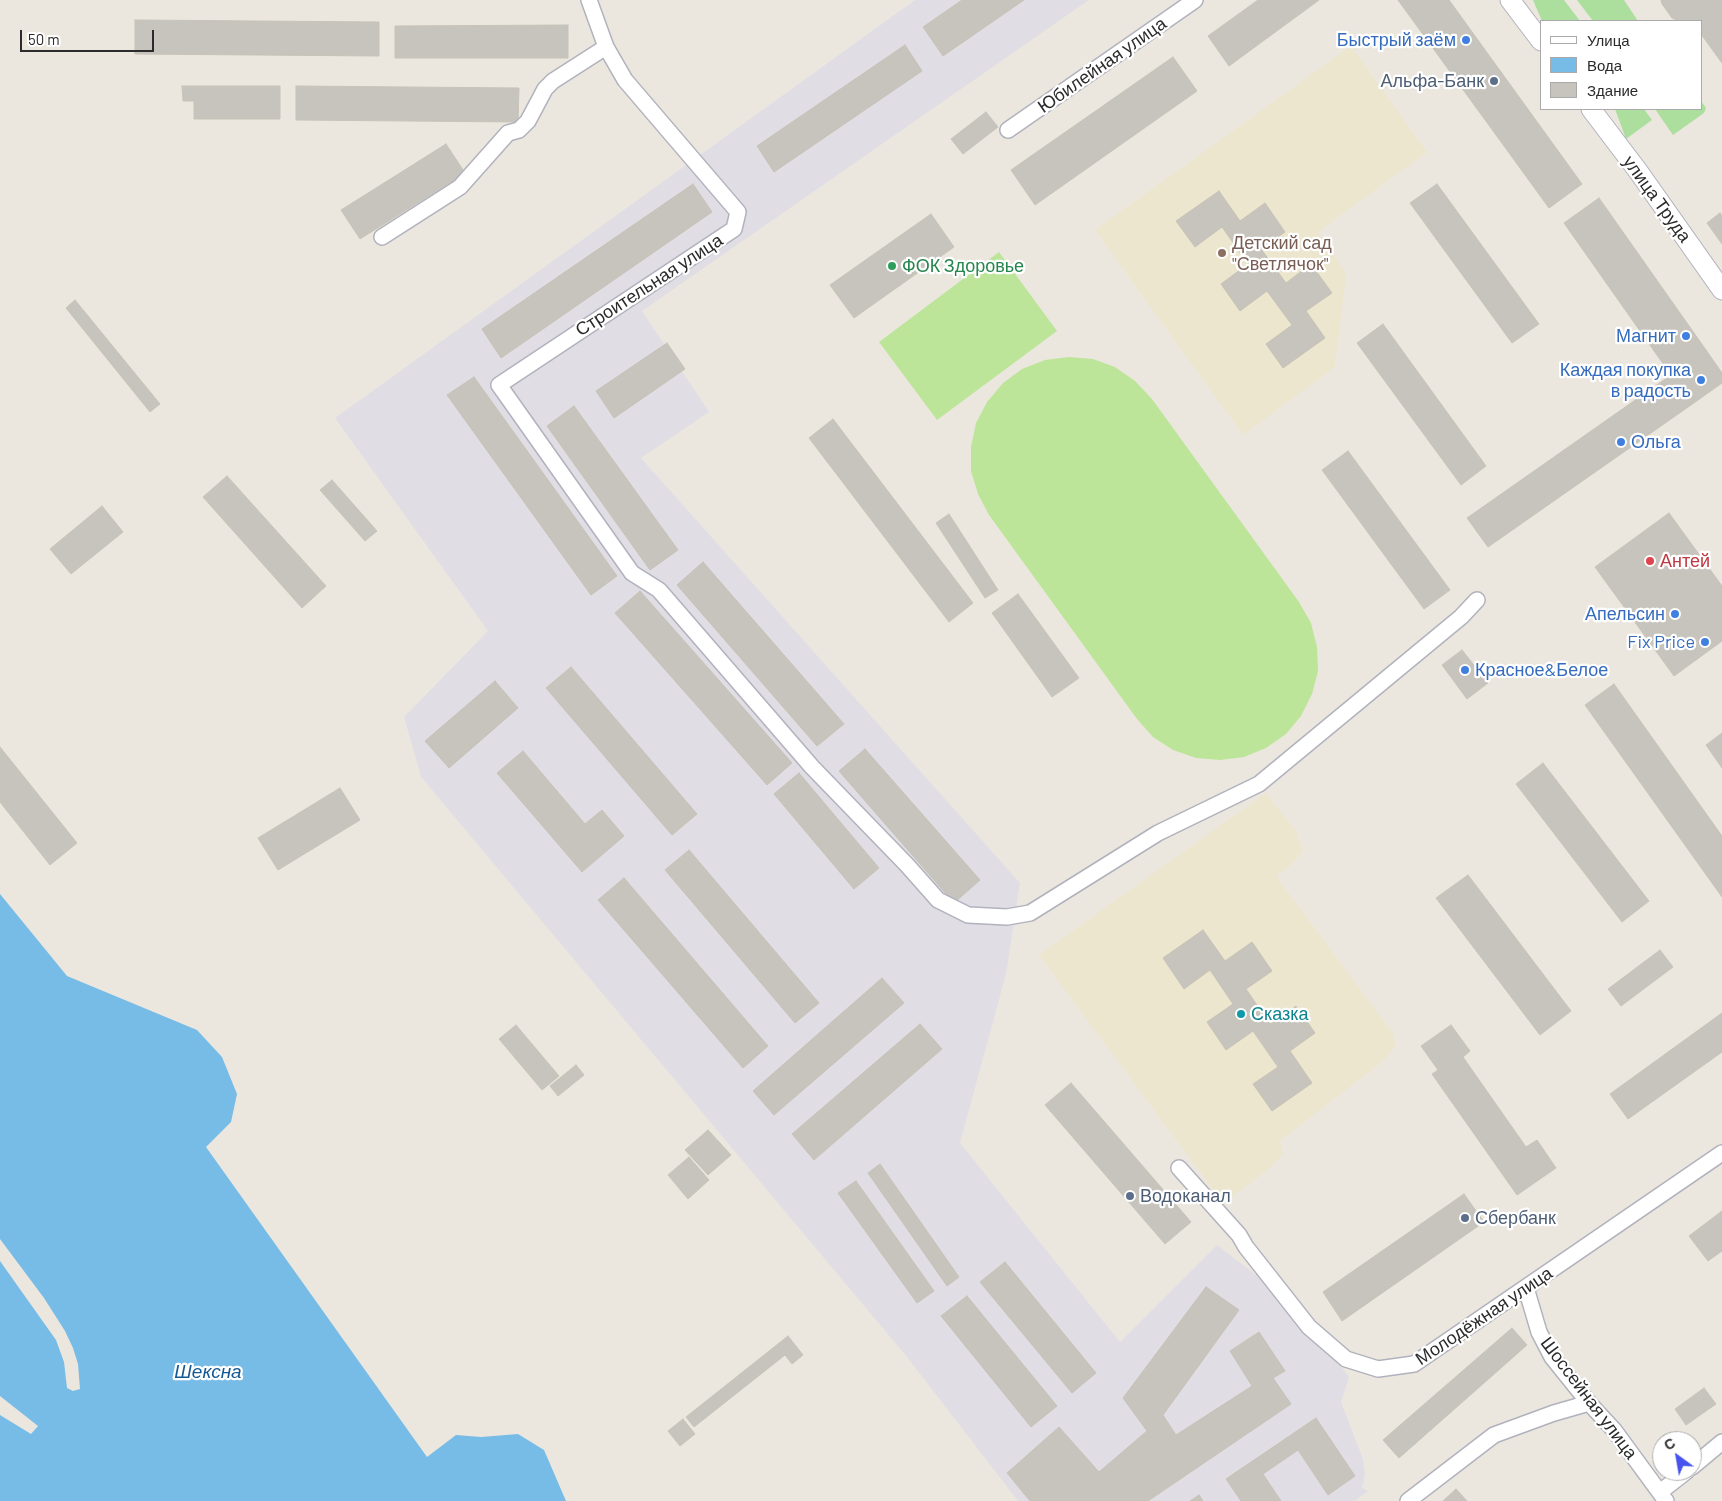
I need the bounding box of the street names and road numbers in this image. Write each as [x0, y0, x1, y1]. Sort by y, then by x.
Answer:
street label: Юбилейная улица [1034, 13, 1170, 117]
street label: улица Труда [1618, 151, 1696, 247]
street label: Строительная улица [571, 229, 727, 341]
street label: Молодёжная улица [1411, 1262, 1557, 1370]
street label: Шоссейная улица [1536, 1333, 1642, 1463]

